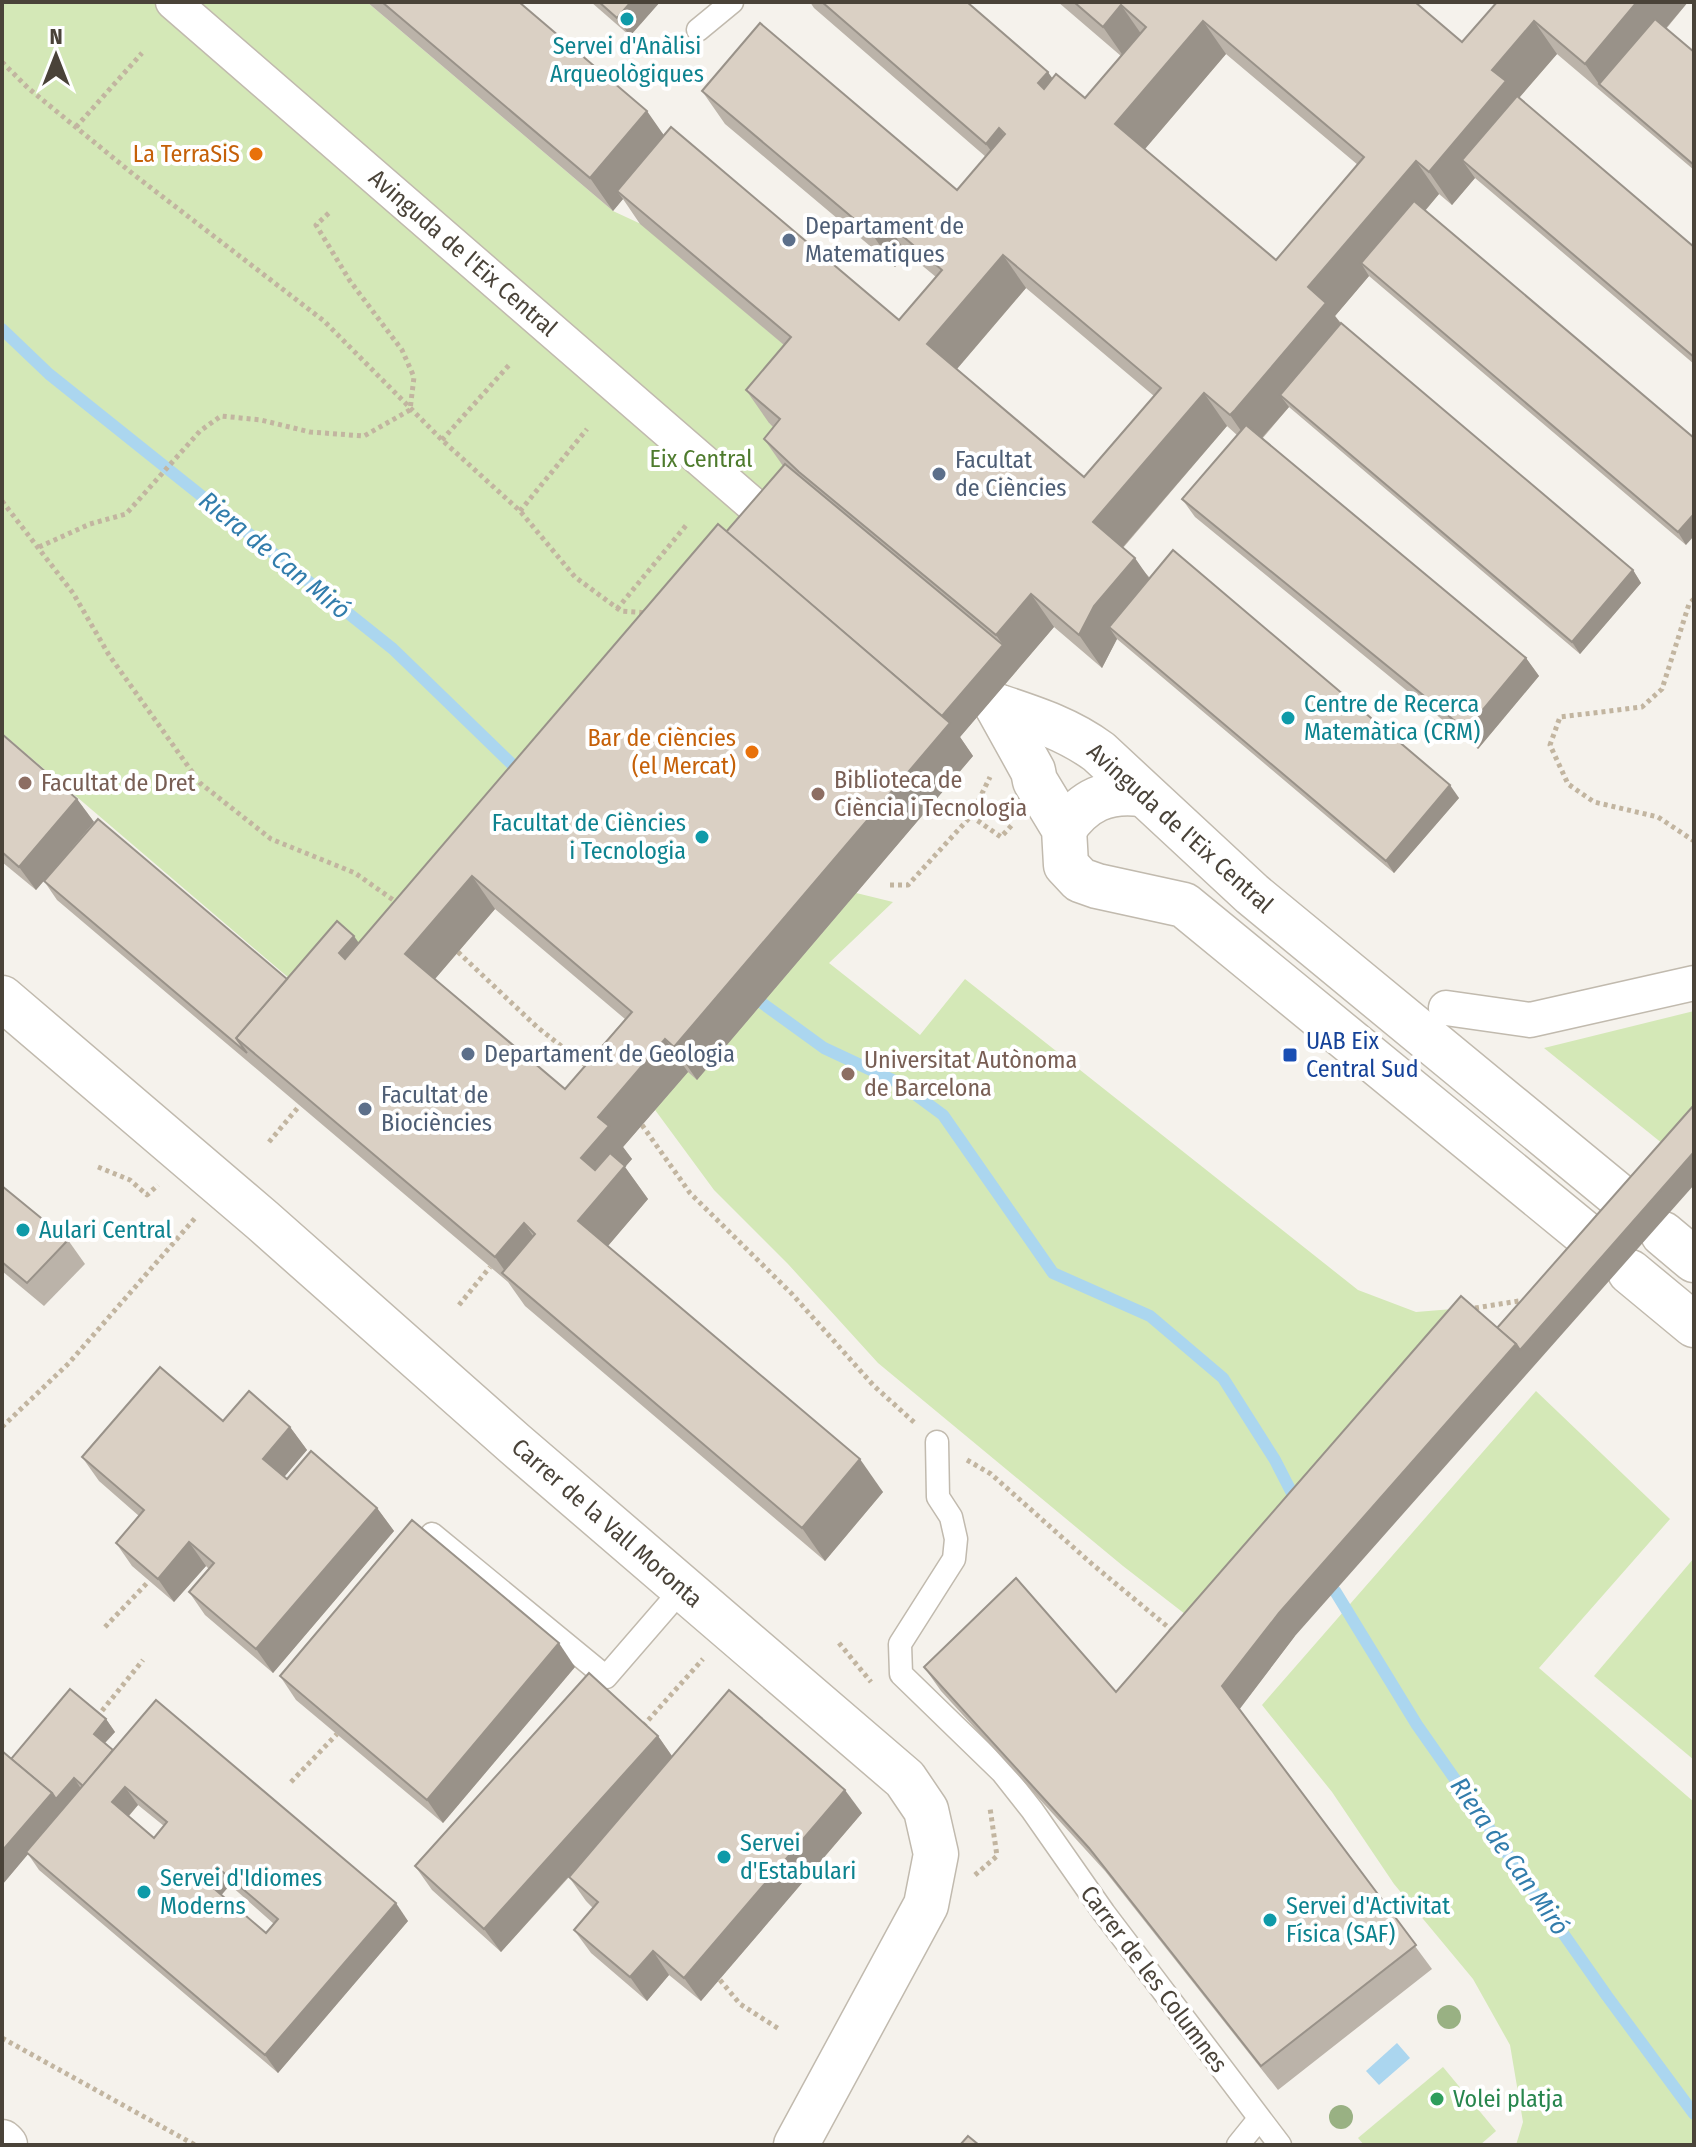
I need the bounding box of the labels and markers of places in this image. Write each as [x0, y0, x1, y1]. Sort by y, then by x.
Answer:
marker: Servei d'Anàlisi Arqueològiques [618, 10, 636, 28]
place label: Servei d'Anàlisi Arqueològiques [550, 32, 704, 88]
place label: La TerraSiS [133, 140, 240, 168]
marker: La TerraSiS [247, 145, 265, 163]
place label: Departament de Matematiques [805, 212, 964, 268]
marker: Departament de Matematiques [780, 231, 798, 249]
place label: Facultat de Ciències [955, 446, 1067, 502]
marker: Facultat de Ciències [930, 465, 948, 483]
place label: Centre de Recerca Matemàtica (CRM) [1304, 690, 1480, 746]
marker: Centre de Recerca Matemàtica (CRM) [1279, 709, 1297, 727]
place label: Bar de ciències (el Mercat) [587, 724, 736, 780]
marker: Bar de ciències (el Mercat) [743, 743, 761, 761]
place label: Biblioteca de Ciència i Tecnologia [834, 766, 1027, 822]
place label: Facultat de Dret [41, 769, 196, 797]
marker: Facultat de Dret [16, 774, 34, 792]
marker: Biblioteca de Ciència i Tecnologia [809, 785, 827, 803]
place label: Facultat de Ciències i Tecnologia [492, 809, 686, 865]
marker: Facultat de Ciències i Tecnologia [693, 828, 711, 846]
place label: UAB Eix Central Sud [1306, 1027, 1419, 1083]
place label: Departament de Geologia [484, 1040, 735, 1068]
marker: Departament de Geologia [459, 1045, 477, 1063]
place label: Universitat Autònoma de Barcelona [864, 1046, 1077, 1102]
marker: UAB Eix Central Sud [1281, 1046, 1299, 1064]
marker: Universitat Autònoma de Barcelona [839, 1065, 857, 1083]
place label: Facultat de Biociències [381, 1081, 492, 1137]
marker: Facultat de Biociències [356, 1100, 374, 1118]
place label: Aulari Central [39, 1216, 172, 1244]
marker: Aulari Central [14, 1221, 32, 1239]
place label: Servei d'Estabulari [740, 1829, 856, 1885]
marker: Servei d'Estabulari [715, 1848, 733, 1866]
place label: Servei d'Idiomes Moderns [160, 1864, 322, 1920]
marker: Servei d'Idiomes Moderns [135, 1883, 153, 1901]
place label: Servei d'Activitat Física (SAF) [1286, 1892, 1450, 1948]
marker: Servei d'Activitat Física (SAF) [1261, 1911, 1279, 1929]
place label: Volei platja [1453, 2085, 1563, 2113]
marker: Volei platja [1428, 2090, 1446, 2108]

